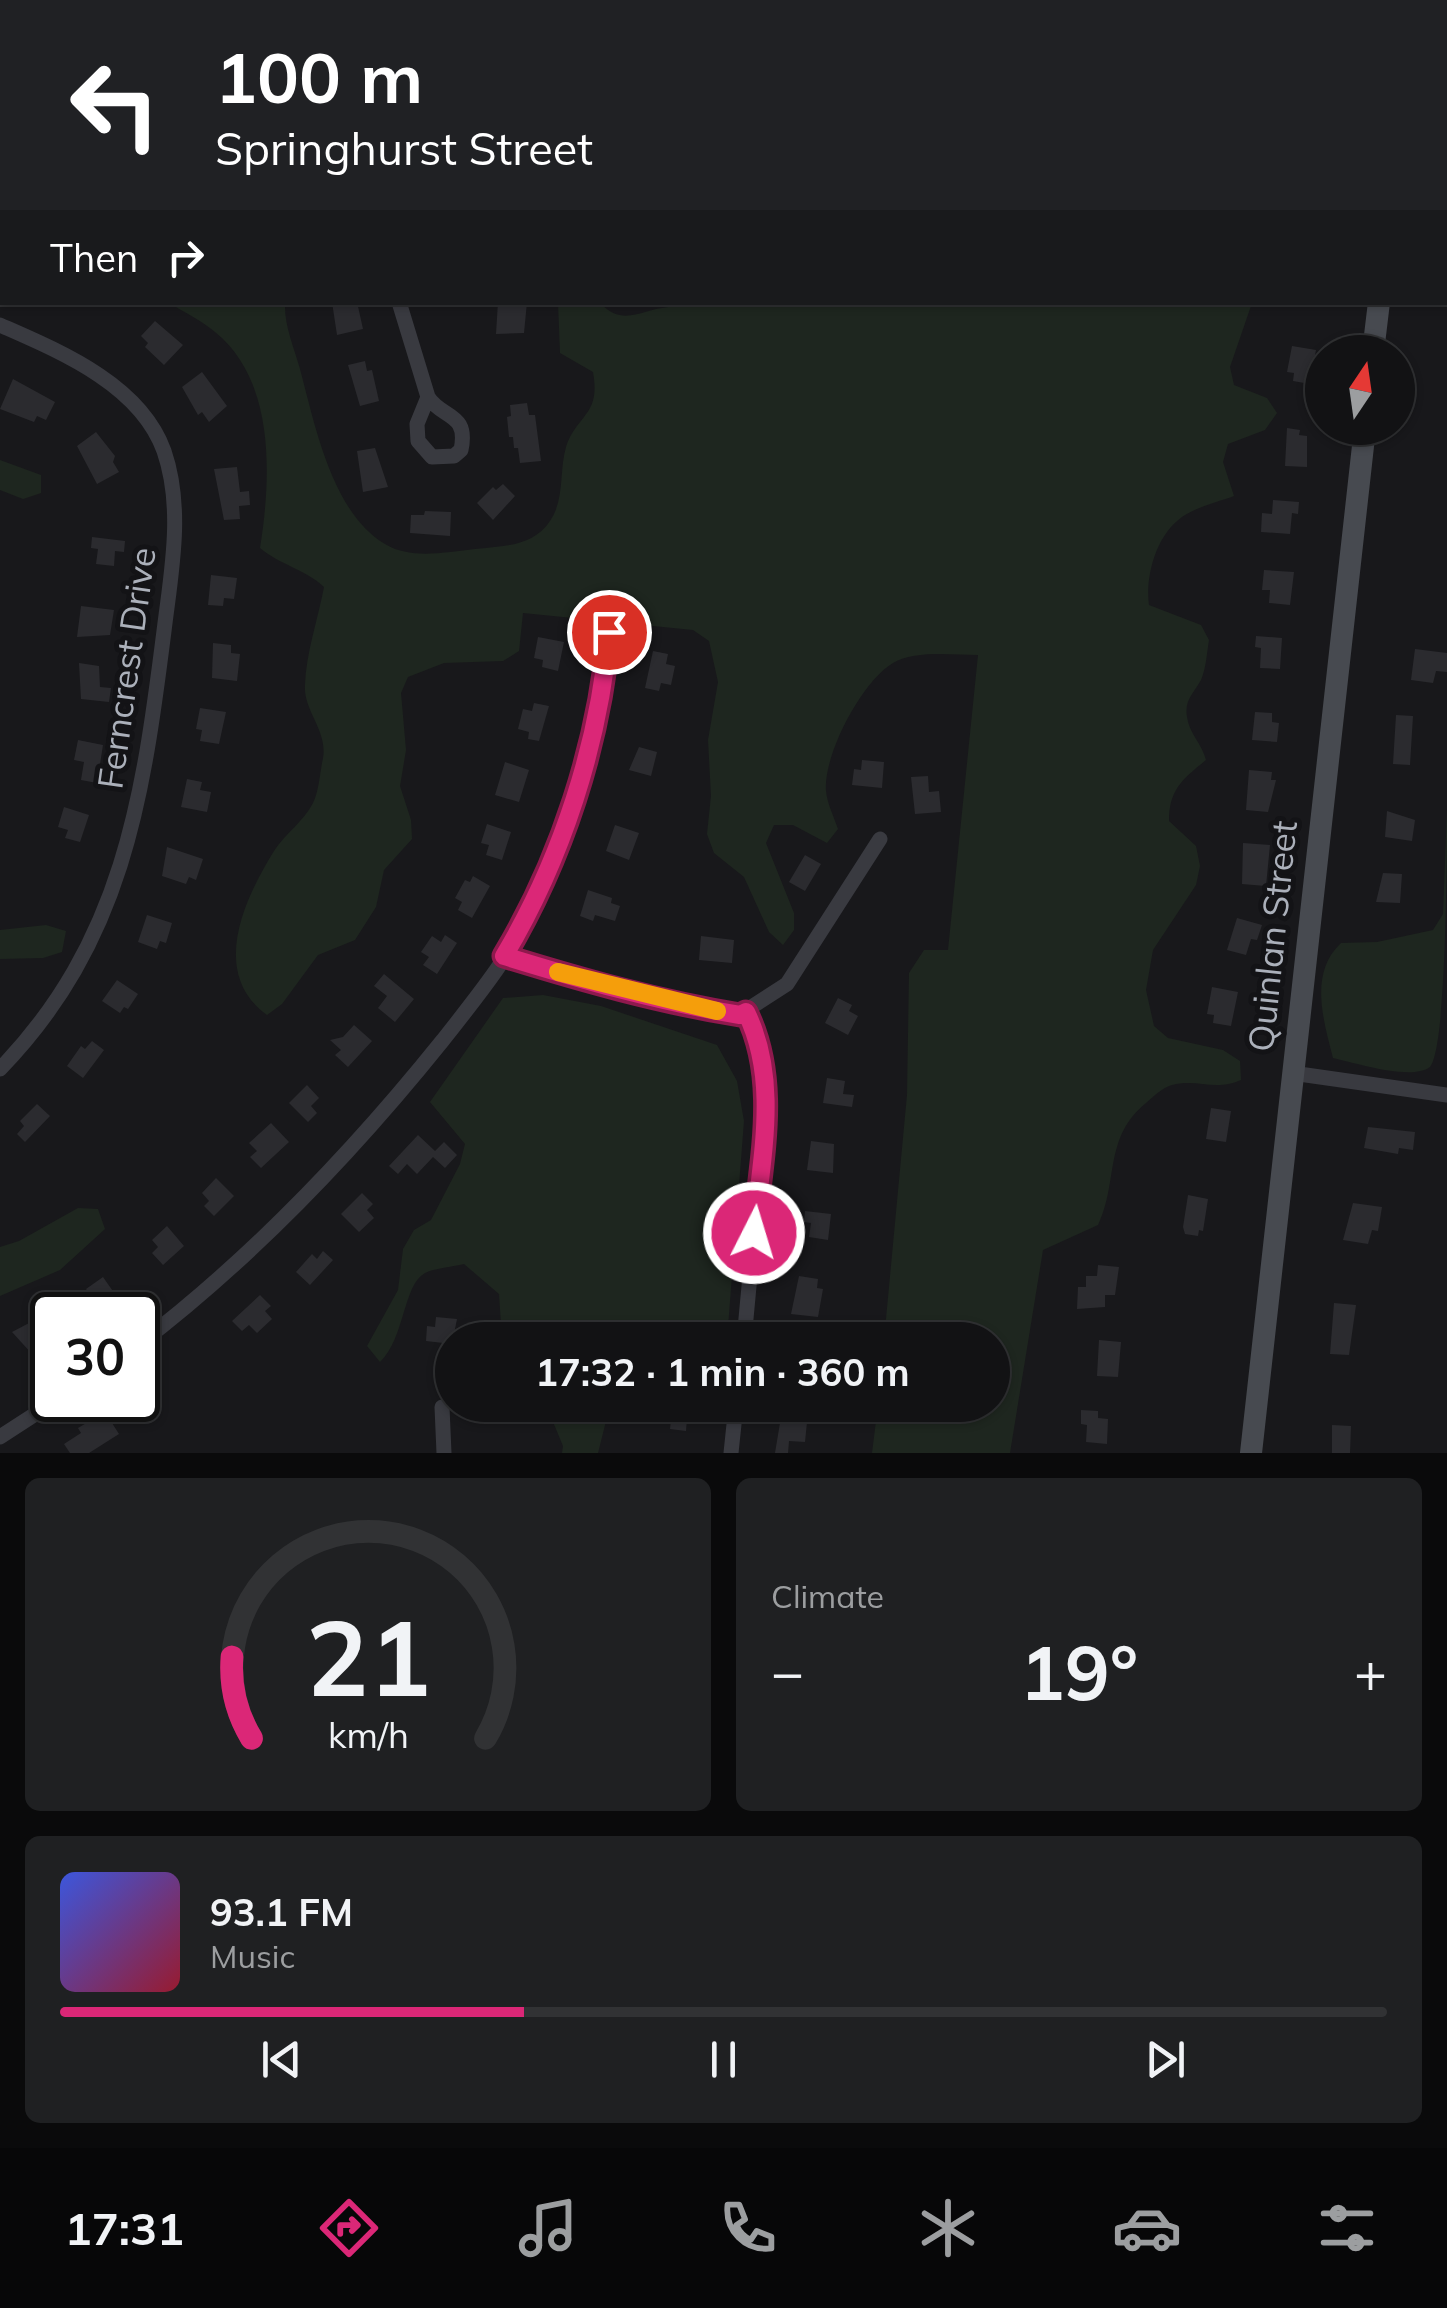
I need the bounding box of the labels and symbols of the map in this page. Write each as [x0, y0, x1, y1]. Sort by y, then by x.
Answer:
north arrow [1305, 335, 1415, 445]
street label: Ferncrest Drive [87, 545, 165, 791]
pin [567, 590, 652, 675]
street label: Quinlan Street [1238, 818, 1306, 1054]
position arrow [702, 1181, 806, 1285]
speed limit sign: 30 [30, 1292, 160, 1422]

